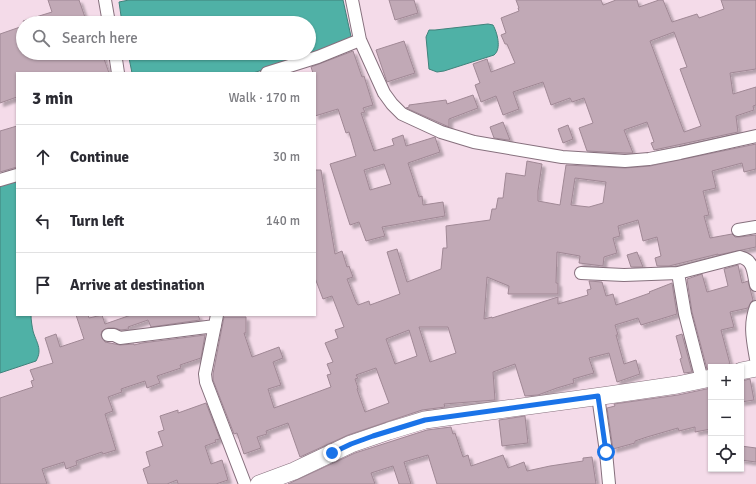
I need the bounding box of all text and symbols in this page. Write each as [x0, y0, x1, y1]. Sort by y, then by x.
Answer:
search box [16, 16, 316, 60]
icon: search [30, 27, 52, 49]
text: Search here [62, 29, 138, 47]
text: 3 min [32, 88, 73, 109]
text: Walk · 170 m [229, 90, 300, 106]
icon: ahead [32, 146, 54, 168]
text: Continue [70, 148, 129, 166]
text: 30 m [273, 149, 300, 165]
icon: left [32, 210, 54, 232]
text: Turn left [70, 212, 124, 230]
text: 140 m [266, 213, 300, 229]
icon: arrive [32, 274, 54, 296]
text: Arrive at destination [70, 276, 205, 294]
map controls [708, 364, 744, 472]
button: + [708, 364, 744, 400]
button: − [708, 400, 744, 436]
button: locate [708, 436, 744, 472]
route start [597, 443, 615, 461]
route end [323, 444, 341, 462]

